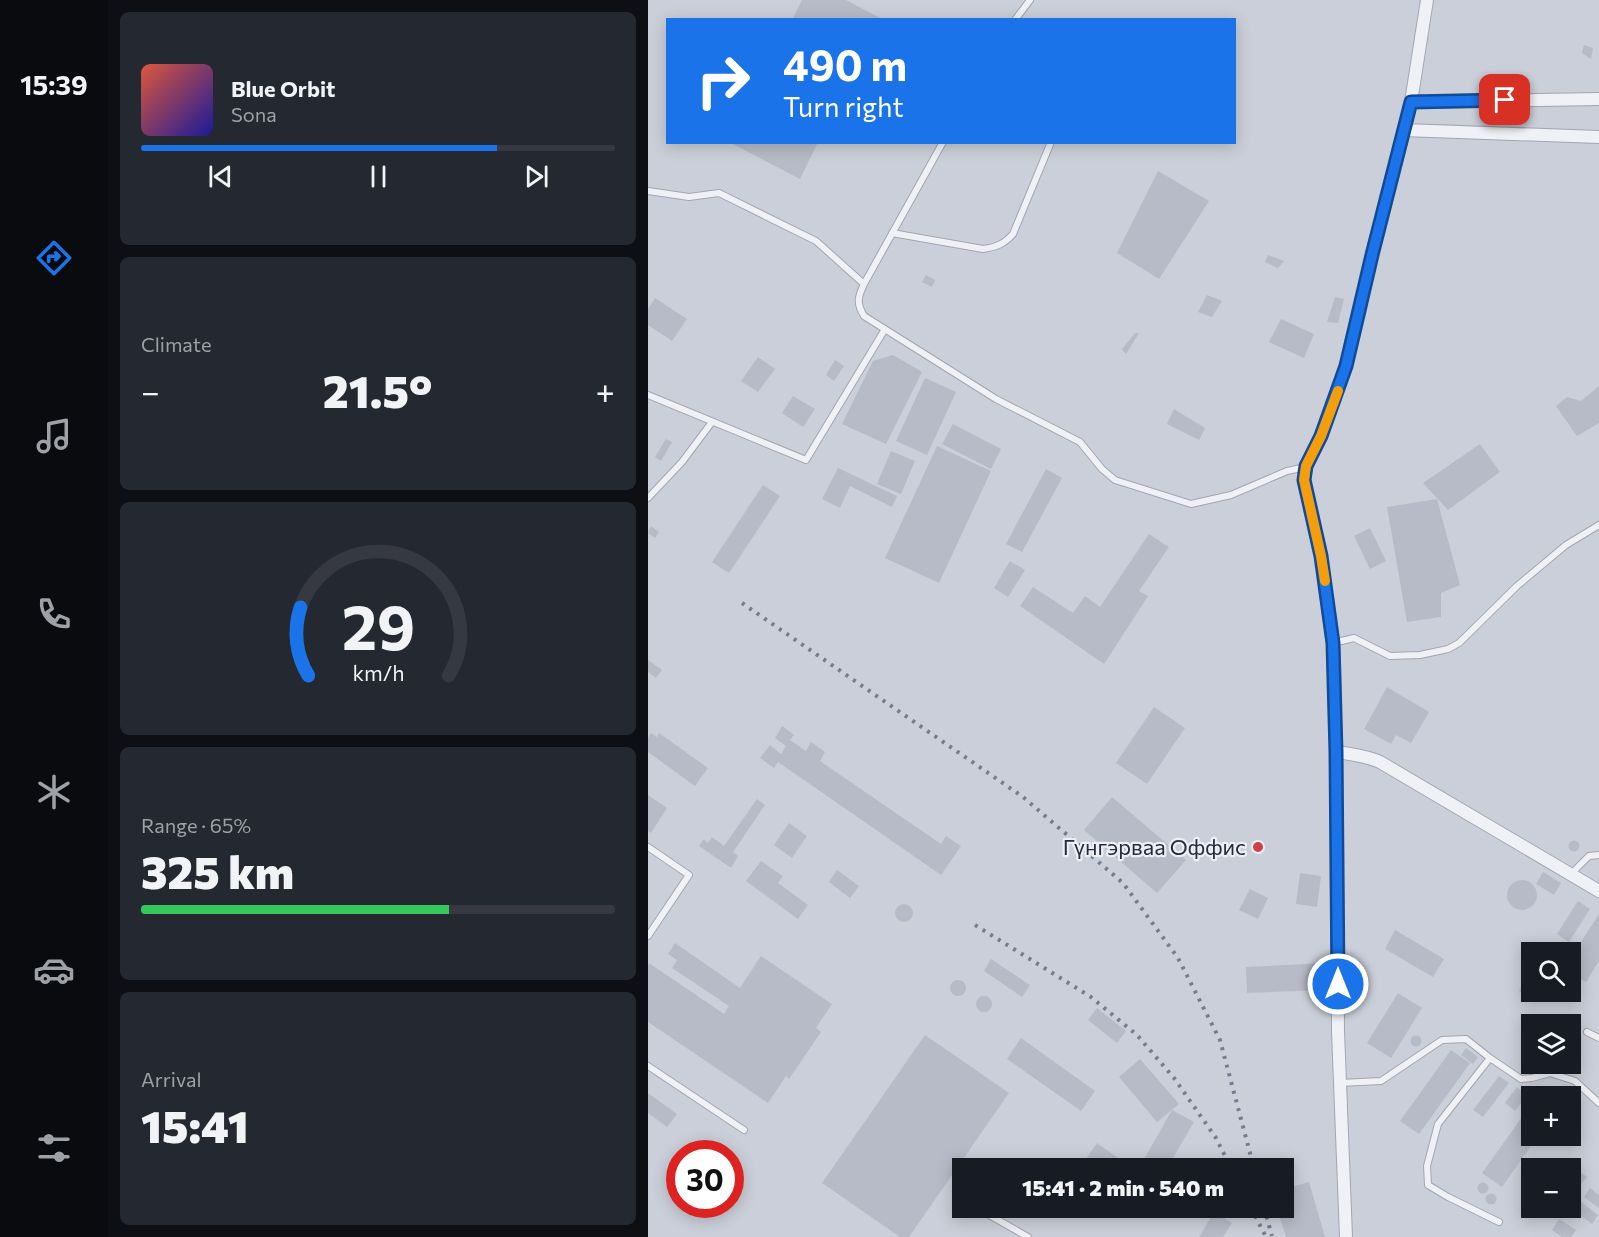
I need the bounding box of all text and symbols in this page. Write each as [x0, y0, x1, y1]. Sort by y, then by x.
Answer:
text: 490 m [783, 38, 907, 90]
icon: right [684, 42, 762, 120]
text: 15:39 [20, 68, 88, 101]
pin [1479, 74, 1530, 125]
text: Blue Orbit [231, 75, 335, 102]
icon: arrive [1488, 83, 1521, 116]
text: Turn right [783, 90, 903, 123]
text: Sona [231, 102, 277, 126]
icon: previous [204, 160, 237, 193]
icon: pause [362, 160, 395, 193]
icon: next [520, 160, 553, 193]
icon: directions [33, 237, 75, 279]
text: Climate [141, 332, 211, 356]
text: 21.5° [323, 362, 433, 417]
text: − [141, 370, 160, 411]
text: + [596, 370, 615, 411]
icon: music [33, 415, 75, 457]
text: 29 [341, 587, 415, 663]
icon: phone [33, 593, 75, 635]
text: km/h [352, 659, 404, 685]
icon: climate [33, 771, 75, 813]
text: Range · 65% [141, 813, 251, 837]
place label: Гүнгэрваа Оффис [1063, 833, 1246, 860]
marker: Гүнгэрваа Оффис [1251, 840, 1265, 854]
text: 325 km [141, 843, 294, 898]
map controls [1521, 942, 1581, 1218]
button: search [1521, 942, 1581, 1002]
icon: car [33, 949, 75, 991]
position arrow [1306, 952, 1370, 1016]
button: layers [1521, 1014, 1581, 1074]
text: Arrival [141, 1067, 202, 1091]
button: + [1521, 1086, 1581, 1146]
text: 15:41 [141, 1097, 249, 1152]
icon: filters [33, 1127, 75, 1169]
speed limit sign: 30 [666, 1140, 744, 1218]
button: − [1521, 1158, 1581, 1218]
text: 15:41 · 2 min · 540 m [1022, 1174, 1224, 1201]

